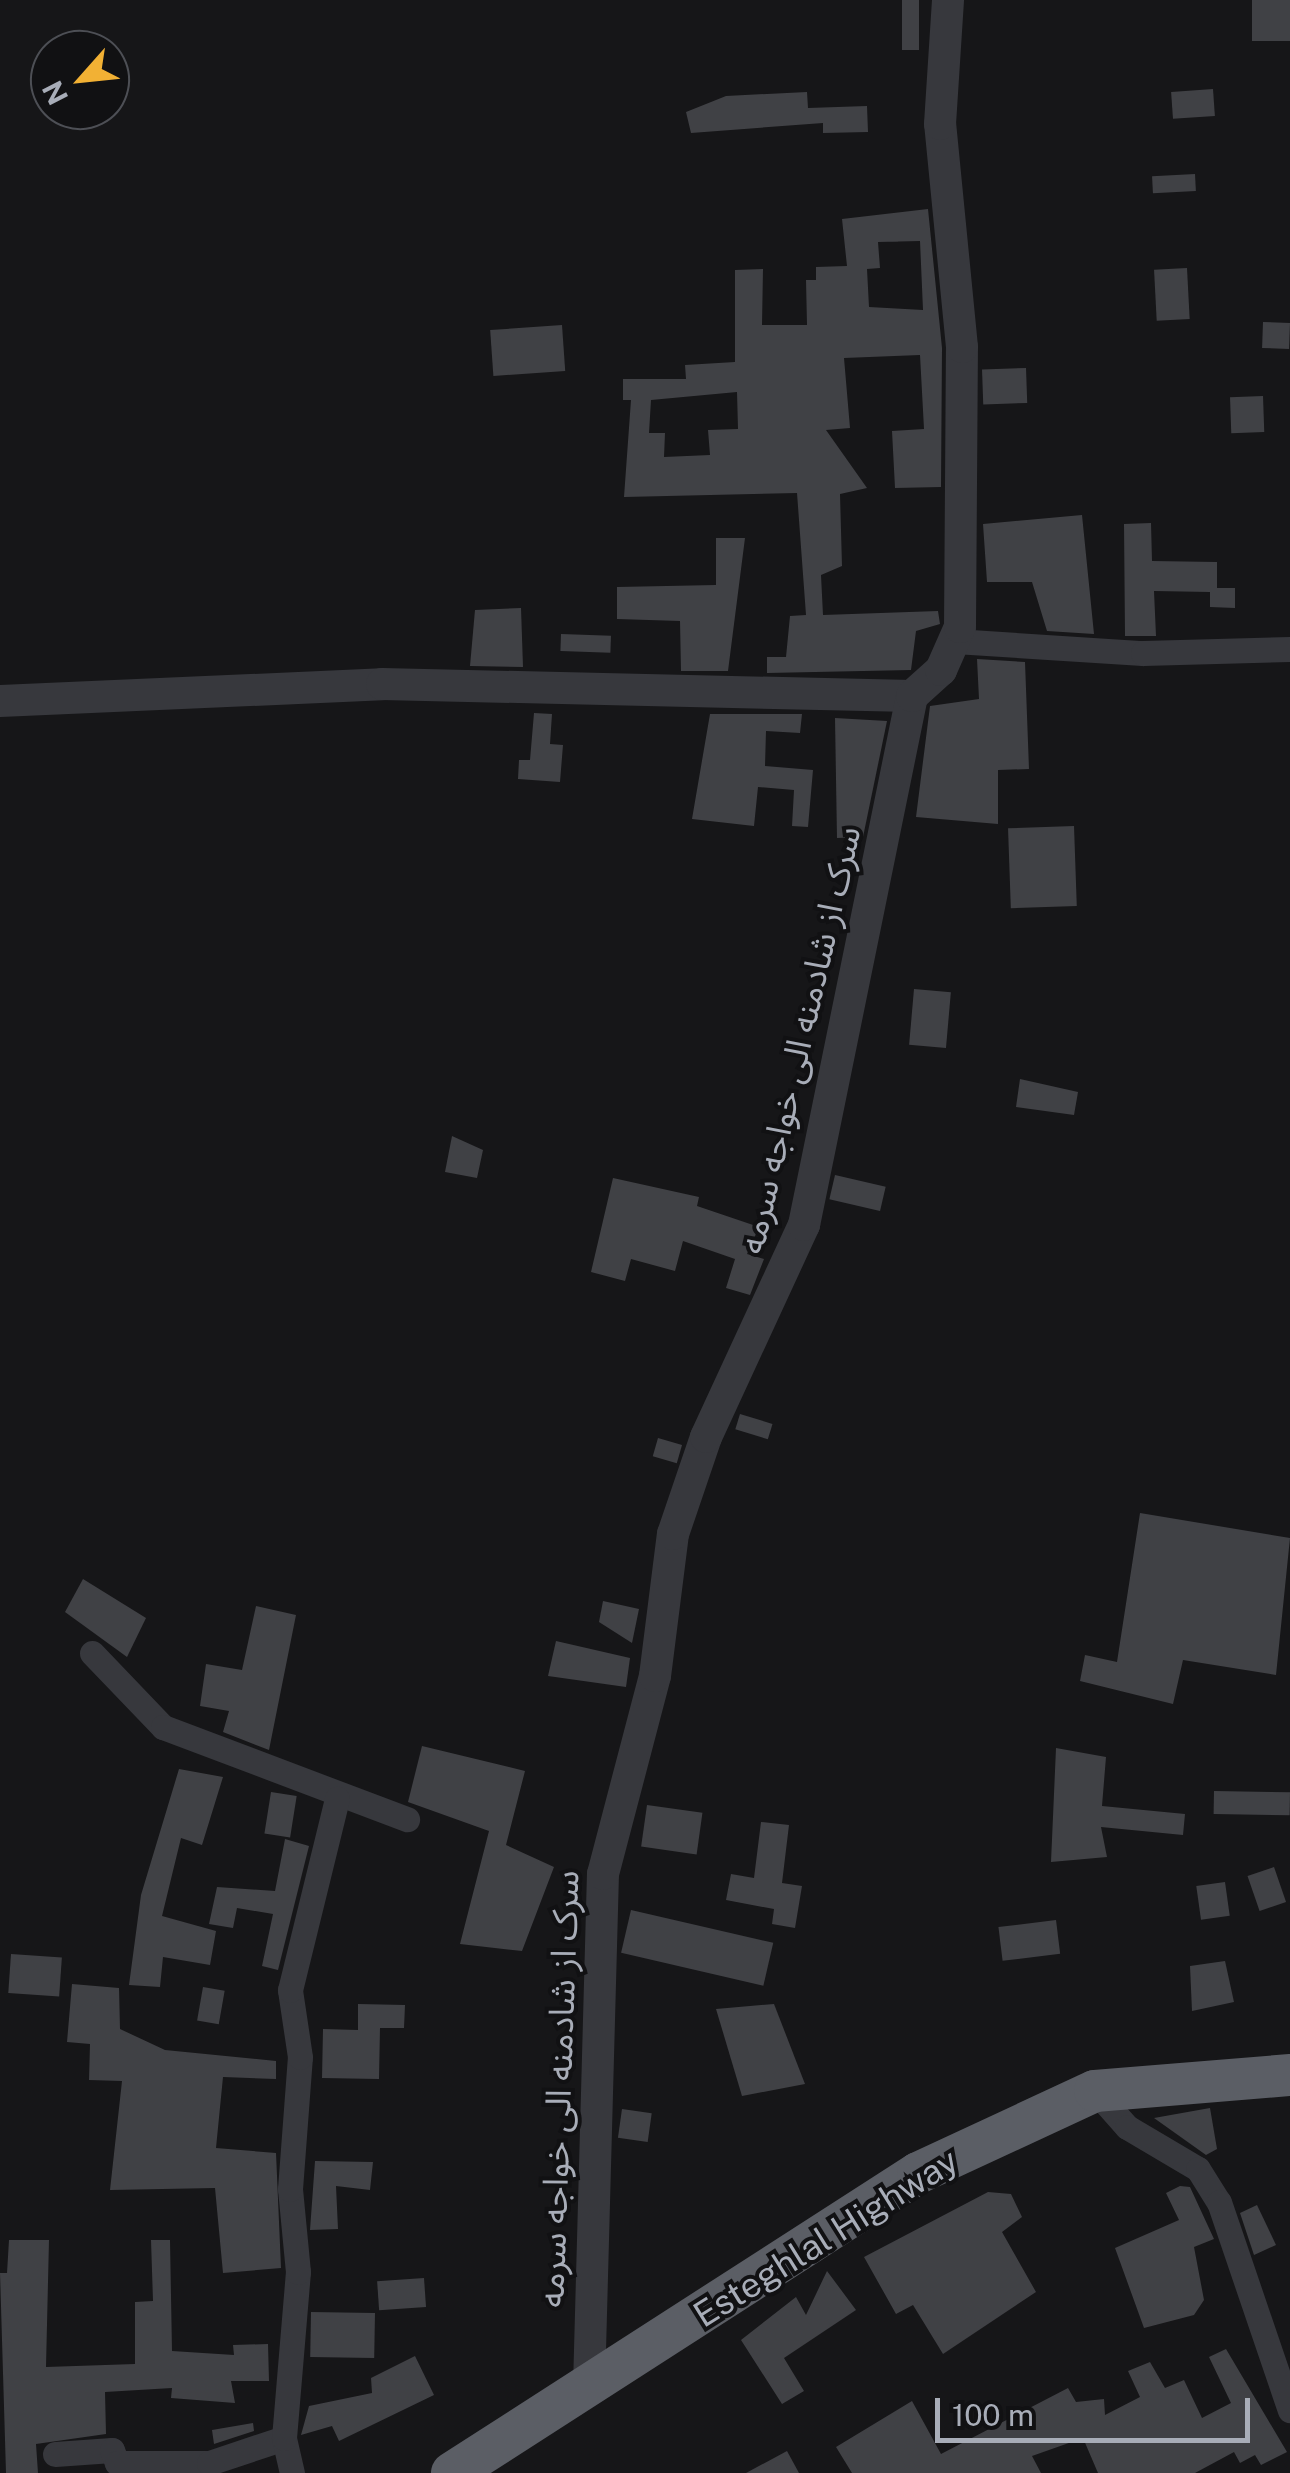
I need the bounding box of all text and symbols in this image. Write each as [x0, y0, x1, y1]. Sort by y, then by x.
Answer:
north arrow [30, 30, 130, 130]
text: N [35, 76, 74, 110]
street label: سرک از شادمنه الی خواجه سرمه [730, 822, 870, 1258]
street label: سرک از شادمنه الی خواجه سرمه [530, 1870, 588, 2308]
street label: Esteghlal Highway [686, 2140, 966, 2336]
scale bar [940, 2378, 1255, 2440]
text: 100 m [952, 2397, 1034, 2433]

